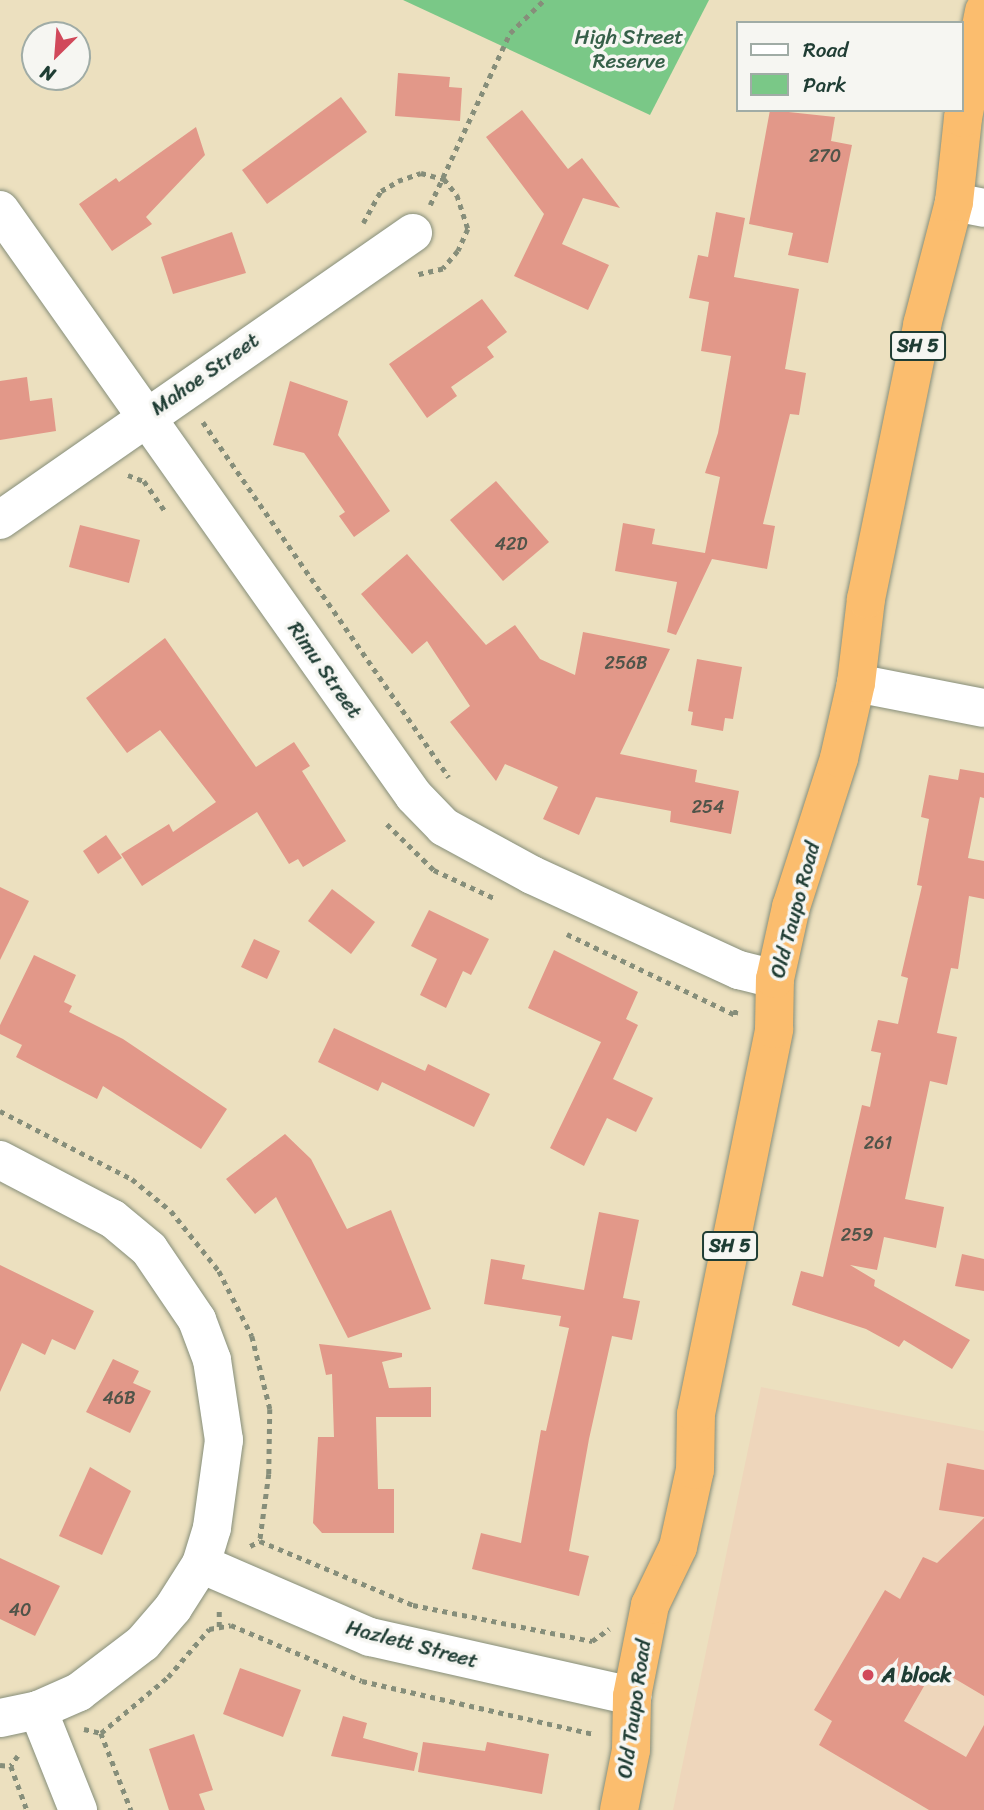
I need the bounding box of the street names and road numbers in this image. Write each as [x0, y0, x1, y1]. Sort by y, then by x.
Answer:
street label: Mahoe Street [146, 328, 264, 420]
road number: SH 5 [890, 330, 946, 362]
street label: Rimu Street [282, 617, 368, 723]
street label: Old Taupo Road [765, 839, 825, 981]
road number: SH 5 [702, 1230, 758, 1262]
street label: Hazlett Street [343, 1614, 481, 1674]
street label: Old Taupo Road [612, 1638, 656, 1780]

